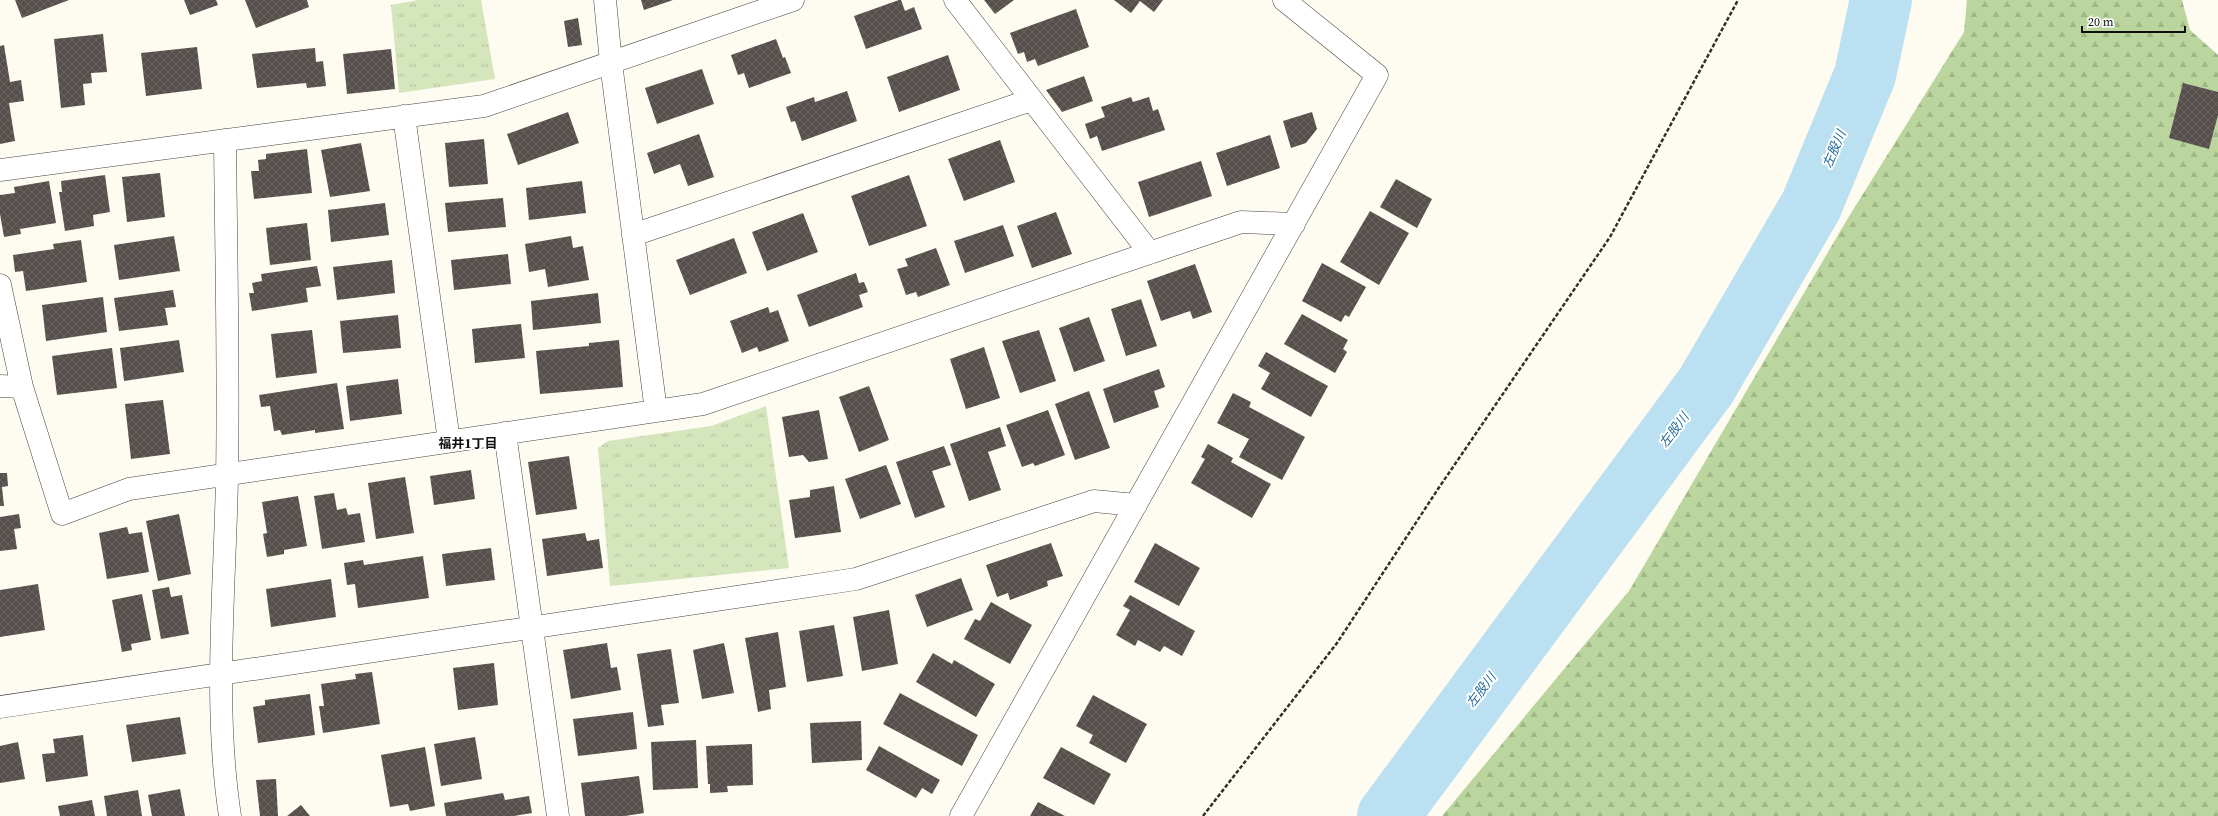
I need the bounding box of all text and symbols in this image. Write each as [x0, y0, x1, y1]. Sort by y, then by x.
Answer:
scale bar [2082, 8, 2185, 34]
text: 20 m [2088, 14, 2114, 30]
water label: 左股川 [1819, 126, 1850, 170]
water label: 左股川 [1655, 408, 1694, 451]
district label: 福井1丁目 [438, 435, 498, 452]
water label: 左股川 [1462, 668, 1501, 711]

